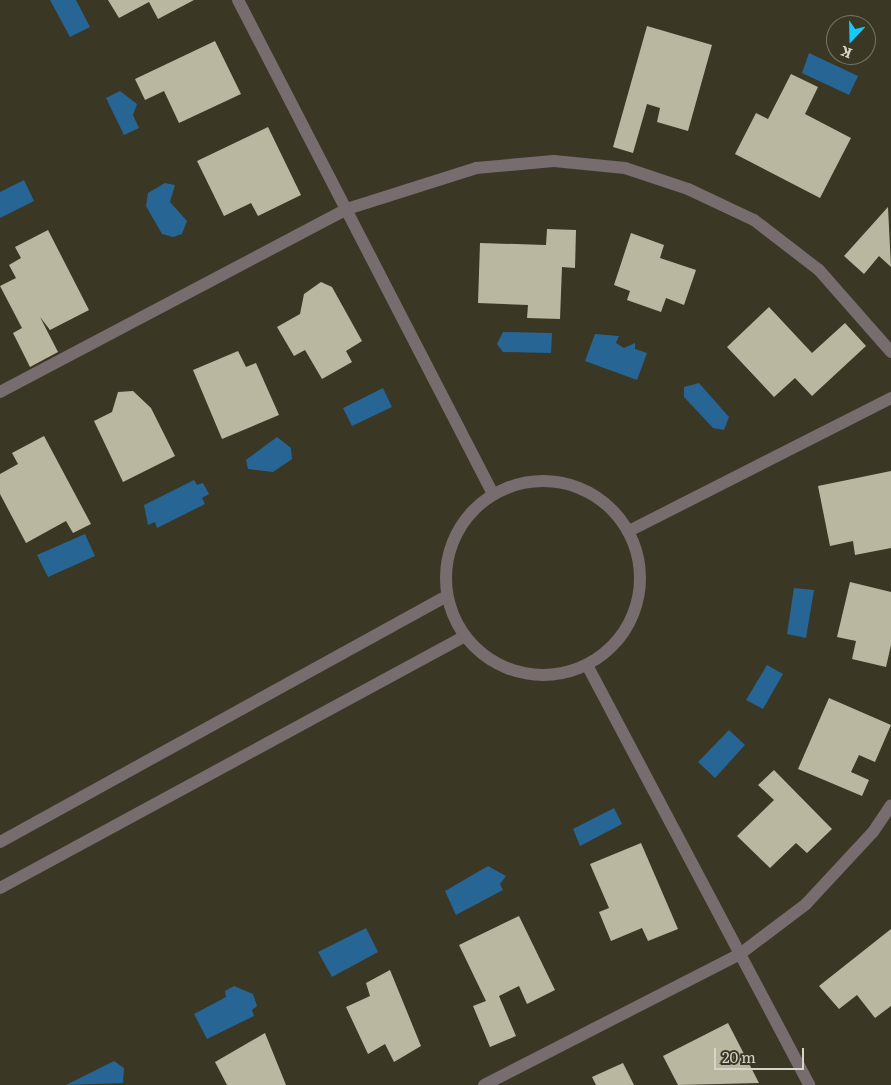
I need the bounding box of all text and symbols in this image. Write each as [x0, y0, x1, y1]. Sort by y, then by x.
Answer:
north arrow [826, 15, 876, 65]
text: K [837, 42, 855, 64]
scale bar [716, 1038, 806, 1070]
text: 20 m [722, 1045, 756, 1068]

